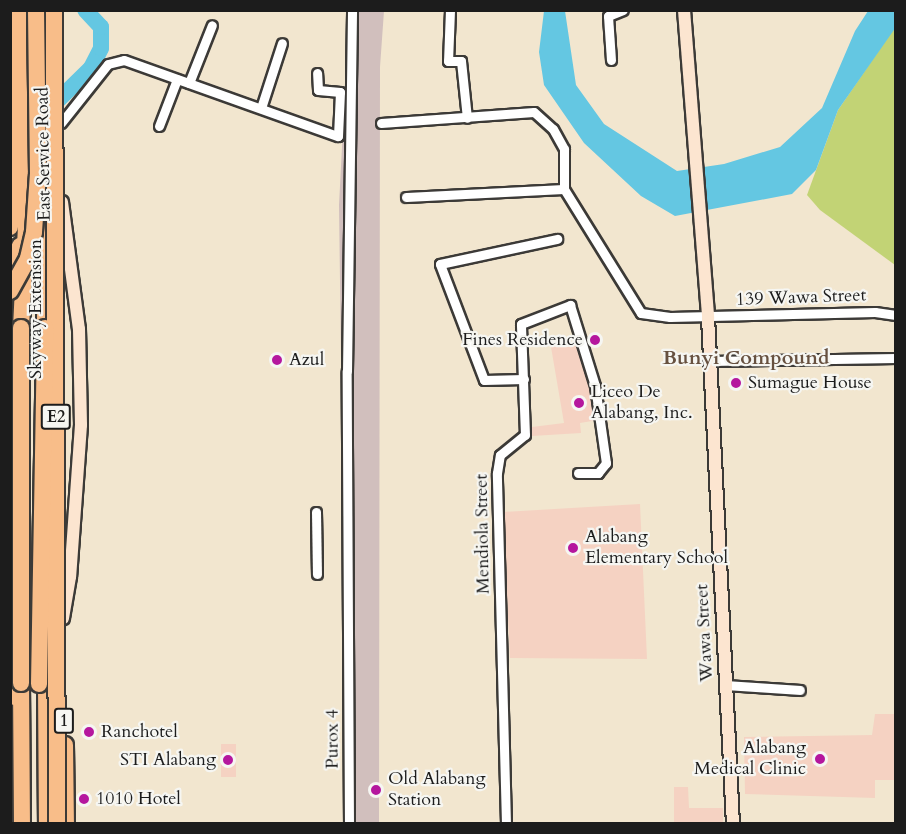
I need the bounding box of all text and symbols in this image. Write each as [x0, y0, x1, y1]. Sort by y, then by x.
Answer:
street label: East Service Road [32, 87, 56, 221]
street label: Skyway Extension [25, 239, 47, 379]
street label: 139 Wawa Street [735, 285, 867, 311]
place label: Fines Residence [462, 329, 583, 351]
marker: Fines Residence [588, 333, 602, 347]
district label: Bunyi Compound [663, 345, 829, 369]
place label: Azul [289, 349, 324, 371]
marker: Azul [270, 353, 284, 367]
place label: Sumague House [748, 372, 872, 394]
marker: Sumague House [729, 376, 743, 390]
place label: Liceo De Alabang, Inc. [591, 382, 692, 424]
marker: Liceo De Alabang, Inc. [572, 396, 586, 410]
road number: E2 [40, 404, 72, 430]
street label: Mendiola Street [471, 474, 495, 594]
place label: Alabang Elementary School [585, 527, 728, 570]
marker: Alabang Elementary School [566, 541, 580, 555]
street label: Wawa Street [692, 583, 718, 683]
road number: 1 [54, 708, 74, 734]
street label: Purox 4 [322, 709, 344, 769]
place label: Ranchotel [101, 721, 178, 743]
marker: Ranchotel [82, 725, 96, 739]
place label: Alabang Medical Clinic [694, 738, 806, 780]
place label: STI Alabang [120, 749, 216, 771]
marker: Alabang Medical Clinic [811, 750, 829, 768]
marker: STI Alabang [221, 753, 235, 767]
place label: Old Alabang Station [388, 769, 485, 812]
marker: Old Alabang Station [369, 783, 383, 797]
place label: 1010 Hotel [96, 788, 181, 810]
marker: 1010 Hotel [77, 792, 91, 806]

